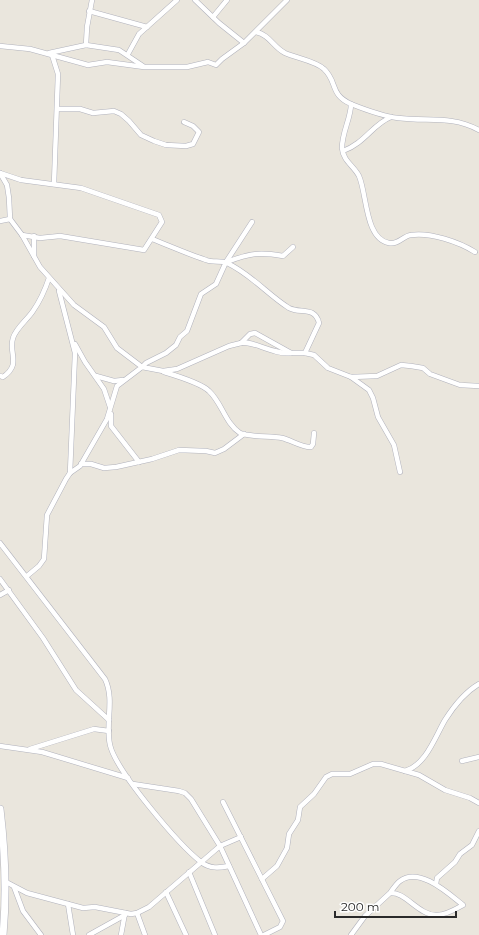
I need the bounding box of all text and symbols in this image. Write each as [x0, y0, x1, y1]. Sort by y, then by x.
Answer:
scale bar [335, 893, 456, 919]
text: 200 m [341, 899, 380, 914]

